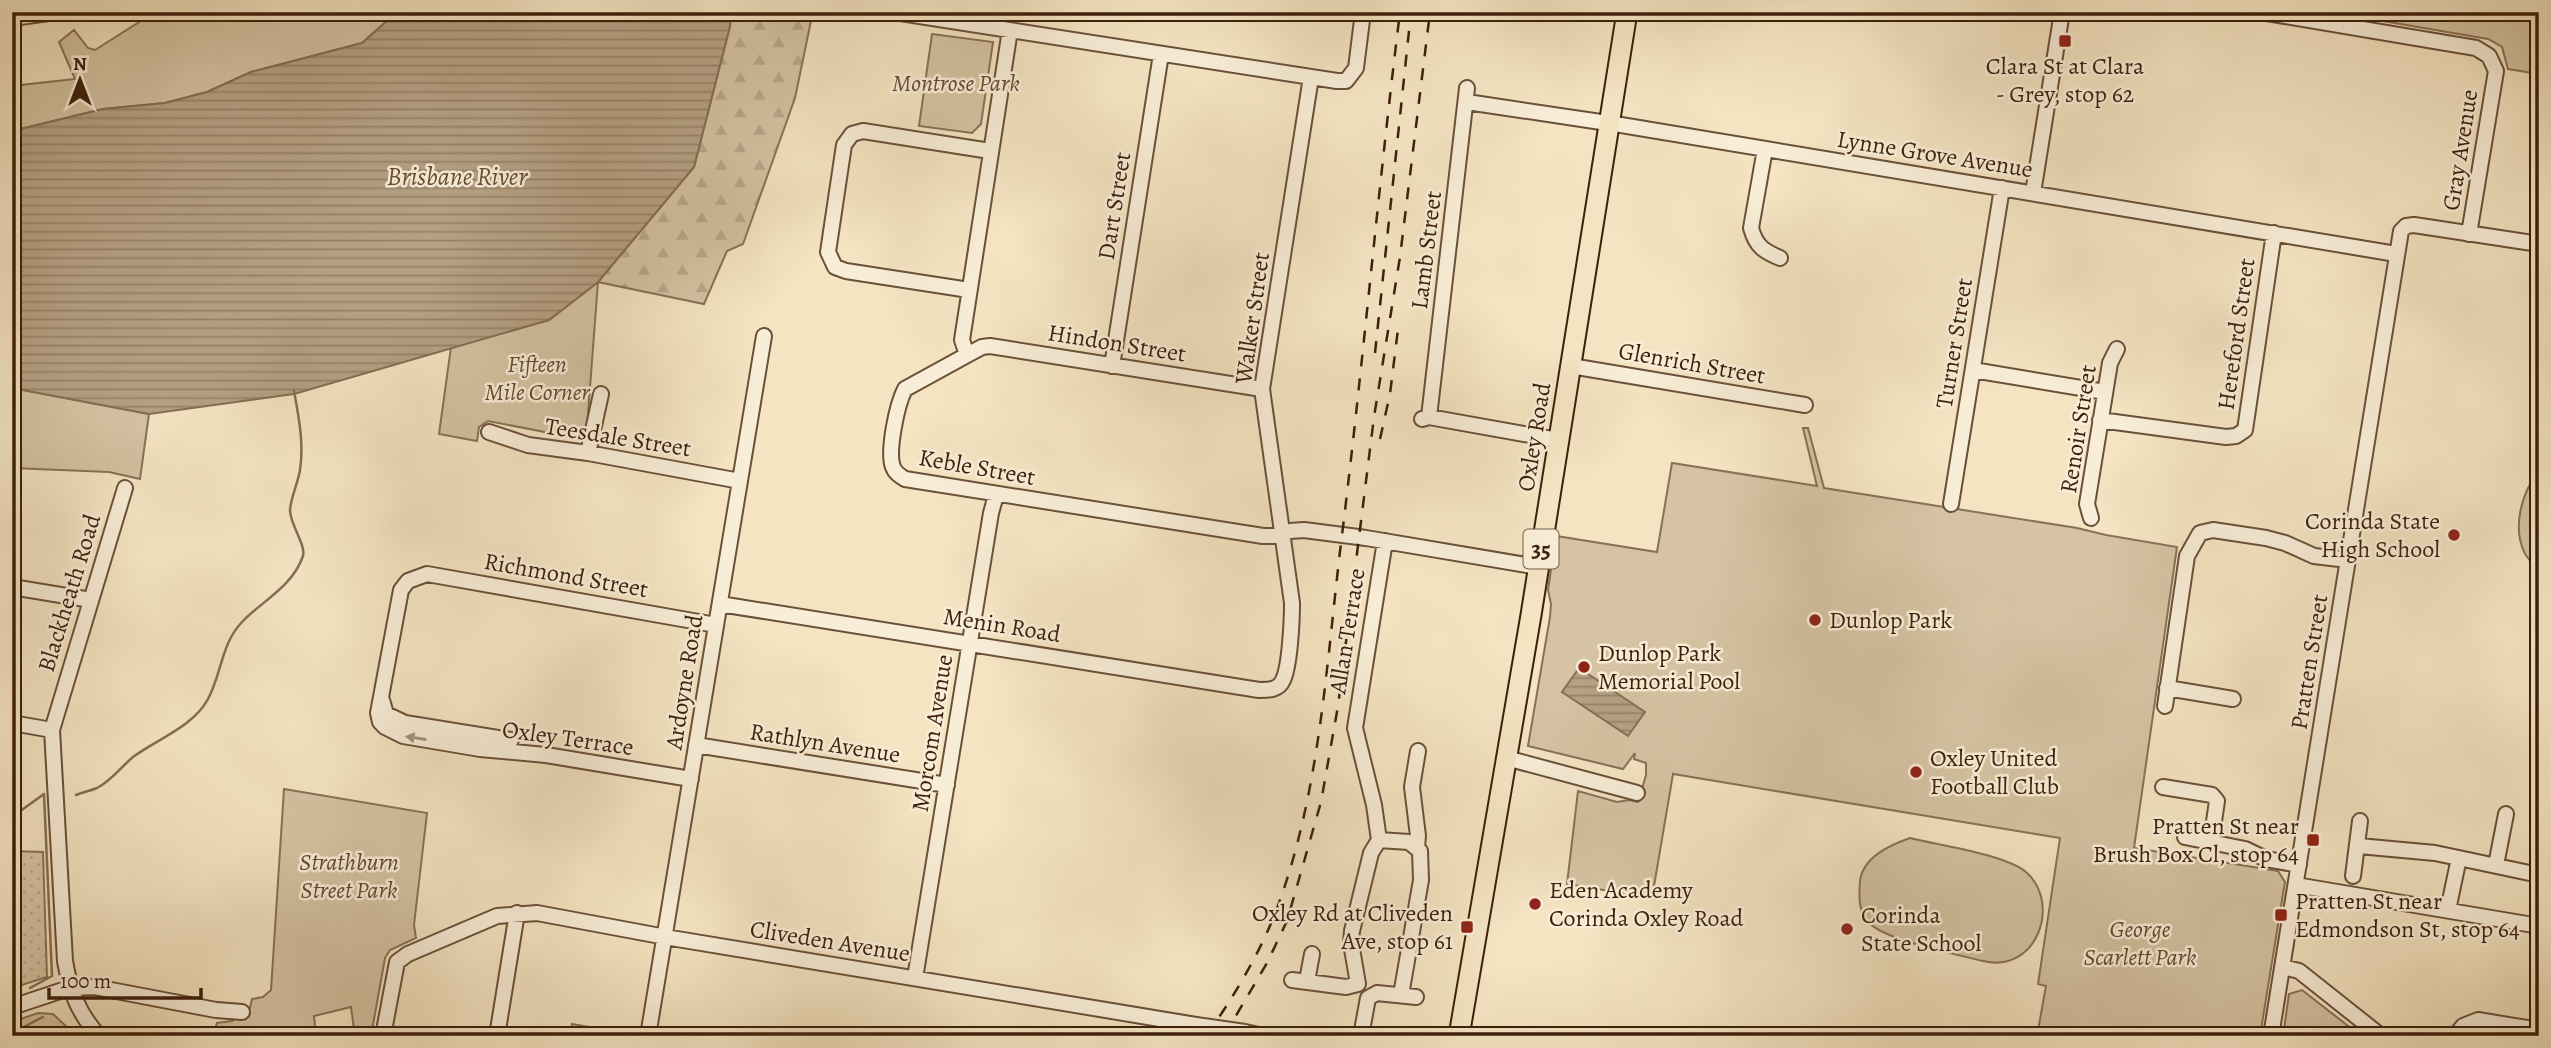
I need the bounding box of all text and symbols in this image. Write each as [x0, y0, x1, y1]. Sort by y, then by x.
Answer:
marker: Clara St at Clara - Grey, stop 62 [2057, 33, 2073, 49]
north arrow [46, 46, 116, 116]
place label: Clara St at Clara - Grey, stop 62 [1986, 50, 2145, 110]
text: N [73, 51, 87, 77]
park label: Montrose Park [892, 67, 1020, 99]
street label: Gray Avenue [2435, 87, 2485, 213]
street label: Lynne Grove Avenue [1835, 123, 2035, 185]
street label: Dart Street [1090, 150, 1138, 262]
water label: Brisbane River [387, 159, 528, 194]
street label: Lamb Street [1403, 189, 1449, 311]
street label: Walker Street [1227, 250, 1277, 387]
street label: Hereford Street [2210, 256, 2263, 412]
street label: Turner Street [1928, 276, 1980, 410]
street label: Hindon Street [1046, 316, 1188, 370]
street label: Glenrich Street [1616, 334, 1768, 392]
park label: Fifteen Mile Corner [484, 348, 590, 408]
street label: Renoir Street [2052, 362, 2104, 495]
street label: Oxley Road [1510, 380, 1558, 494]
street label: Teesdale Street [543, 410, 693, 464]
street label: Keble Street [916, 441, 1038, 493]
place label: Corinda State High School [2305, 505, 2440, 565]
street label: Blackheath Road [30, 510, 108, 676]
marker: Corinda State High School [2446, 527, 2462, 543]
road number: 35 [1524, 530, 1558, 568]
street label: Richmond Street [482, 545, 651, 605]
street label: Allan Terrace [1321, 566, 1373, 697]
street label: Pratten Street [2283, 592, 2336, 732]
street label: Menin Road [941, 600, 1063, 650]
place label: Dunlop Park [1829, 604, 1952, 636]
street label: Ardoyne Road [657, 612, 710, 753]
marker: Dunlop Park [1807, 612, 1823, 628]
place label: Dunlop Park Memorial Pool [1598, 637, 1740, 697]
street label: Morcom Avenue [904, 652, 960, 814]
marker: Dunlop Park Memorial Pool [1576, 659, 1592, 675]
street label: Oxley Terrace [500, 713, 636, 763]
street label: Rathlyn Avenue [747, 715, 903, 771]
one-way arrow [405, 732, 427, 743]
place label: Oxley United Football Club [1930, 742, 2059, 802]
marker: Oxley United Football Club [1908, 764, 1924, 780]
place label: Pratten St near Brush Box Cl, stop 64 [2093, 810, 2299, 870]
marker: Pratten St near Brush Box Cl, stop 64 [2305, 832, 2321, 848]
park label: Strathburn Street Park [299, 846, 399, 906]
place label: Eden Academy Corinda Oxley Road [1549, 874, 1744, 934]
place label: Pratten St near Edmondson St, stop 64 [2295, 885, 2520, 945]
marker: Eden Academy Corinda Oxley Road [1527, 896, 1543, 912]
place label: Oxley Rd at Cliveden Ave, stop 61 [1252, 897, 1453, 957]
place label: Corinda State School [1861, 899, 1981, 959]
marker: Pratten St near Edmondson St, stop 64 [2273, 907, 2289, 923]
street label: Cliveden Avenue [748, 913, 912, 969]
park label: George Scarlett Park [2084, 913, 2197, 973]
marker: Oxley Rd at Cliveden Ave, stop 61 [1459, 919, 1475, 935]
marker: Corinda State School [1839, 921, 1855, 937]
scale bar [49, 957, 201, 1001]
text: 100 m [60, 967, 111, 995]

